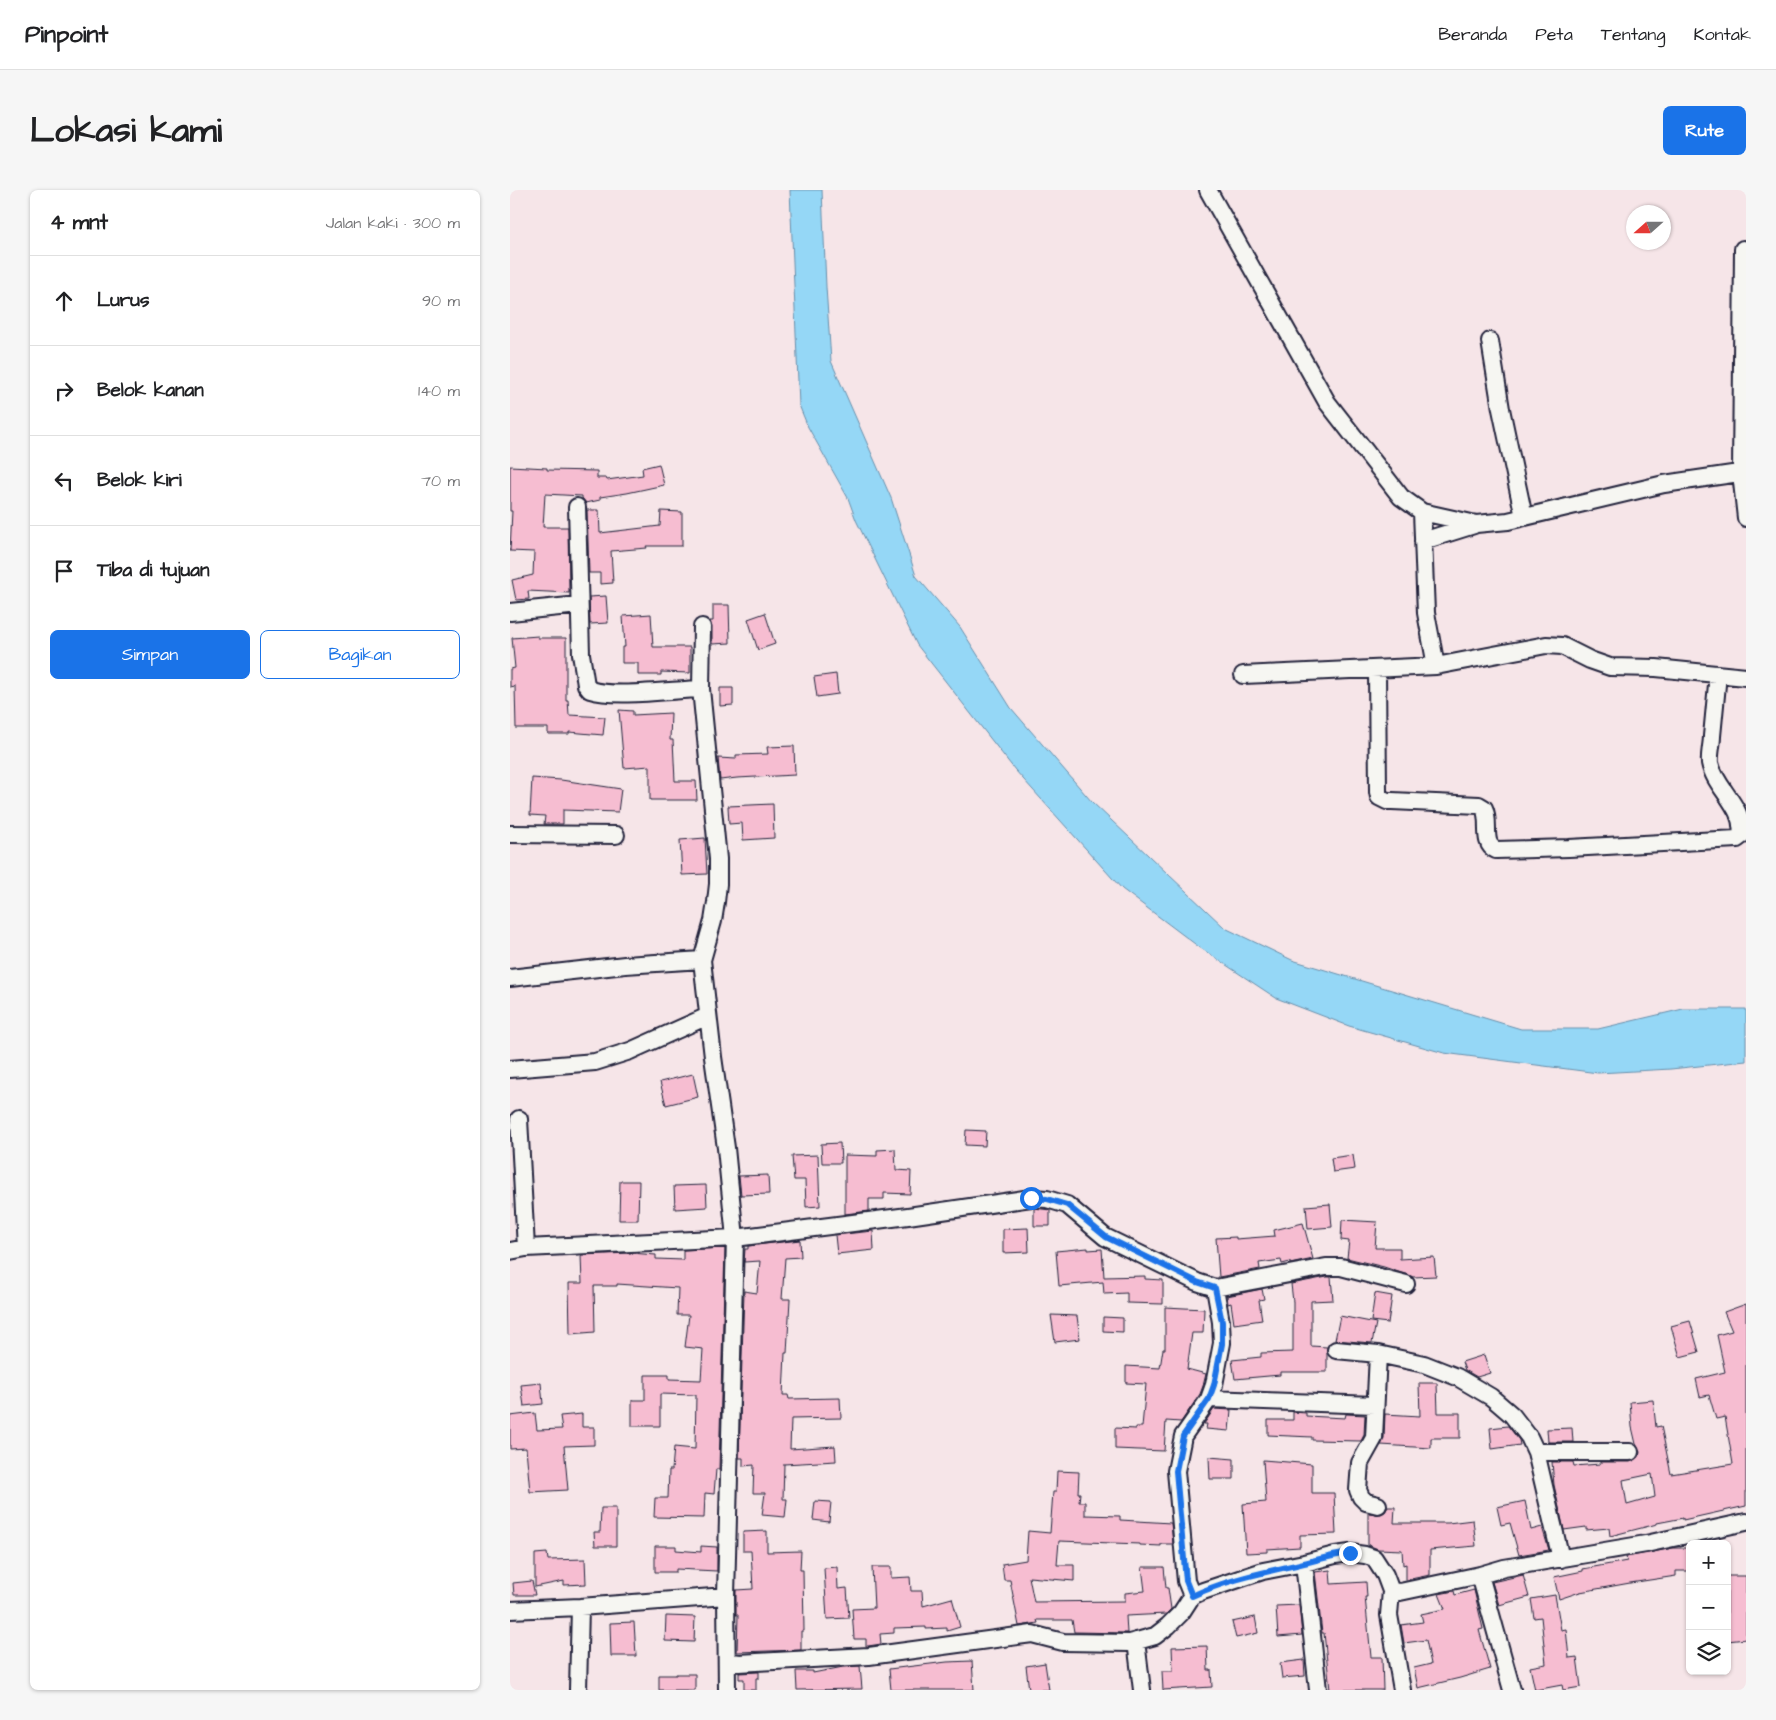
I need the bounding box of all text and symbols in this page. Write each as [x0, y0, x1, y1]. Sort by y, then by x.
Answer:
text: Pinpoint [25, 18, 108, 52]
text: Beranda [1438, 22, 1507, 47]
text: Peta [1535, 22, 1573, 47]
text: Tentang [1601, 22, 1665, 47]
text: Kontak [1693, 22, 1751, 47]
text: Lokasi kami [30, 106, 222, 155]
button: Rute [1663, 106, 1746, 155]
north arrow [1626, 205, 1671, 250]
text: 4 mnt [50, 208, 108, 237]
text: Jalan kaki · 300 m [326, 212, 460, 234]
icon: ahead [50, 287, 78, 315]
text: Lurus [97, 287, 149, 314]
text: 90 m [422, 290, 460, 312]
icon: right [50, 377, 78, 405]
text: Belok kanan [97, 377, 204, 404]
text: 140 m [418, 380, 460, 402]
icon: left [50, 467, 78, 495]
text: Belok kiri [97, 467, 182, 494]
text: 70 m [421, 470, 460, 492]
icon: arrive [50, 557, 78, 585]
text: Tiba di tujuan [97, 557, 209, 584]
button: Simpan [50, 630, 250, 679]
button: Bagikan [260, 630, 460, 679]
route start [1020, 1187, 1043, 1210]
map controls [1686, 1540, 1731, 1675]
button: + [1686, 1540, 1731, 1585]
route end [1339, 1542, 1362, 1565]
button: − [1686, 1585, 1731, 1630]
button: layers [1686, 1630, 1731, 1675]

